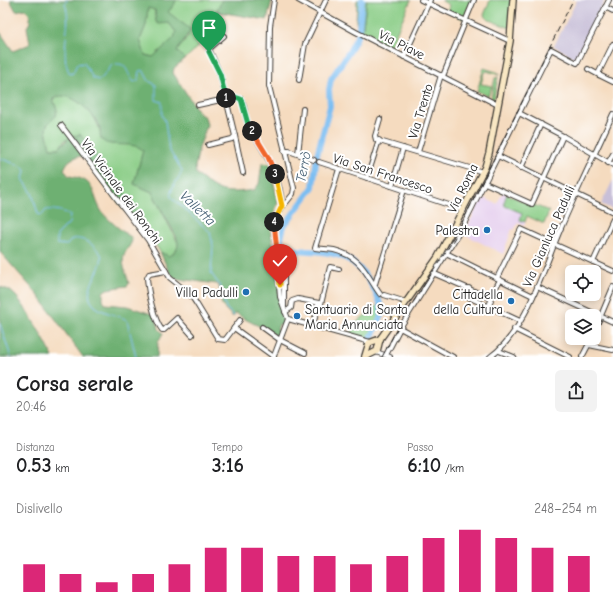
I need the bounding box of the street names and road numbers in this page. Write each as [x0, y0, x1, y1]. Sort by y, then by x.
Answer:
street label: Via Piave [376, 27, 428, 63]
street label: Via Trento [405, 82, 436, 140]
street label: Via Vicinale dei Ronchi [78, 136, 165, 247]
street label: Via San Francesco [331, 150, 435, 197]
street label: Via Roma [444, 161, 481, 215]
street label: Via Gianluca Padulli [519, 183, 578, 289]

